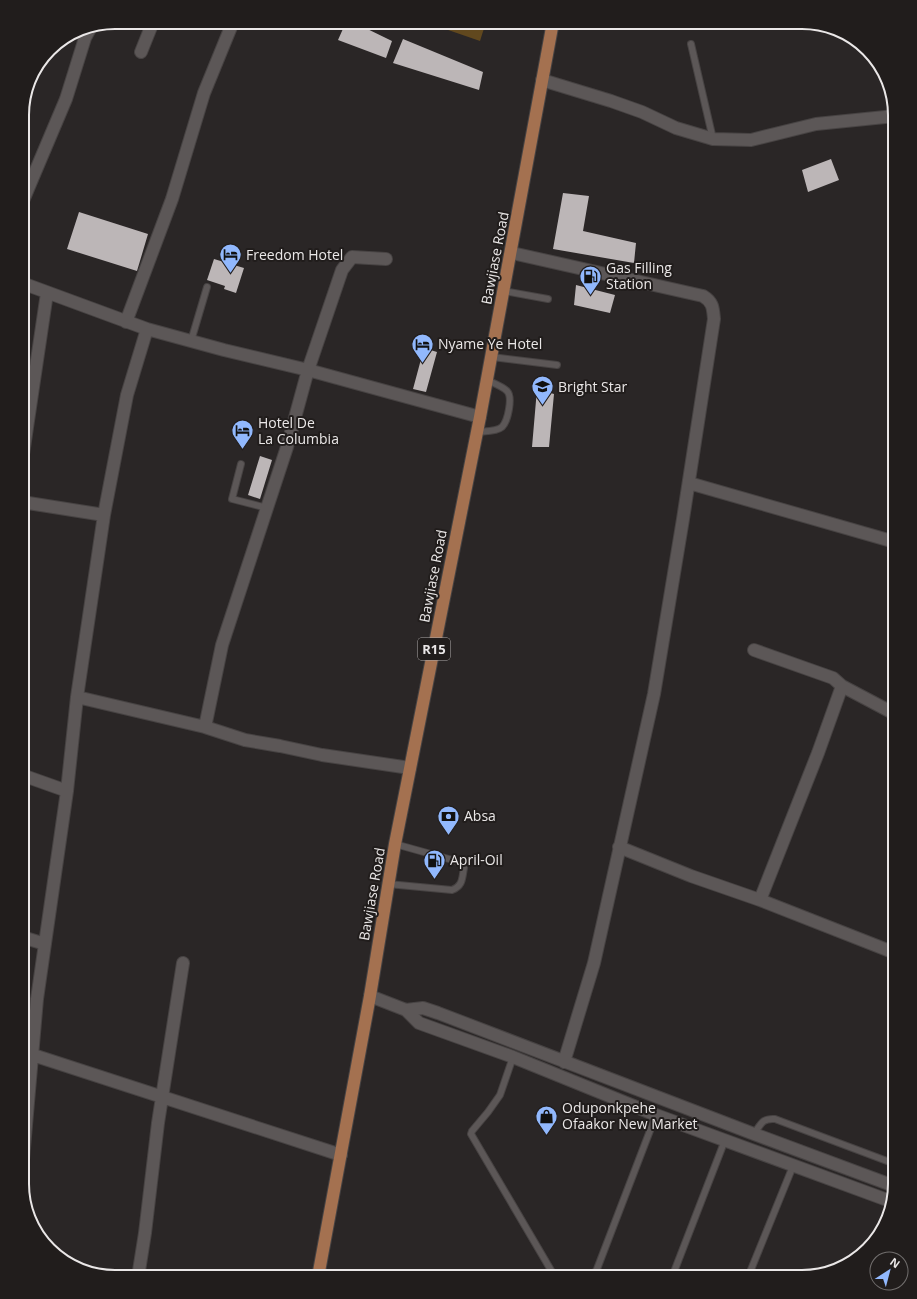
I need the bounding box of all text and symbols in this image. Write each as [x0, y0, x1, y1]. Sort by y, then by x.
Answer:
street label: Bawjiase Road [476, 210, 513, 306]
hotel icon: Freedom Hotel [217, 242, 243, 275]
place label: Freedom Hotel [246, 245, 343, 264]
place label: Gas Filling Station [606, 258, 672, 293]
fuel station icon: Gas Filling Station [578, 263, 604, 296]
hotel icon: Nyame Ye Hotel [409, 331, 435, 364]
place label: Nyame Ye Hotel [438, 334, 542, 353]
school or university icon: Bright Star [529, 374, 555, 407]
place label: Bright Star [558, 377, 628, 396]
place label: Hotel De La Columbia [258, 413, 339, 448]
hotel icon: Hotel De La Columbia [230, 418, 256, 451]
street label: Bawjiase Road [414, 528, 451, 624]
road number: R15 [418, 638, 450, 660]
bank icon: Absa [436, 803, 462, 836]
place label: Absa [464, 806, 496, 825]
street label: Bawjiase Road [354, 846, 389, 942]
fuel station icon: April-Oil [422, 847, 448, 880]
place label: April-Oil [450, 850, 503, 869]
place label: Oduponkpehe Ofaakor New Market [562, 1098, 697, 1133]
shop icon: Oduponkpehe Ofaakor New Market [534, 1103, 560, 1136]
north arrow [869, 1251, 909, 1291]
text: N [887, 1254, 903, 1271]

